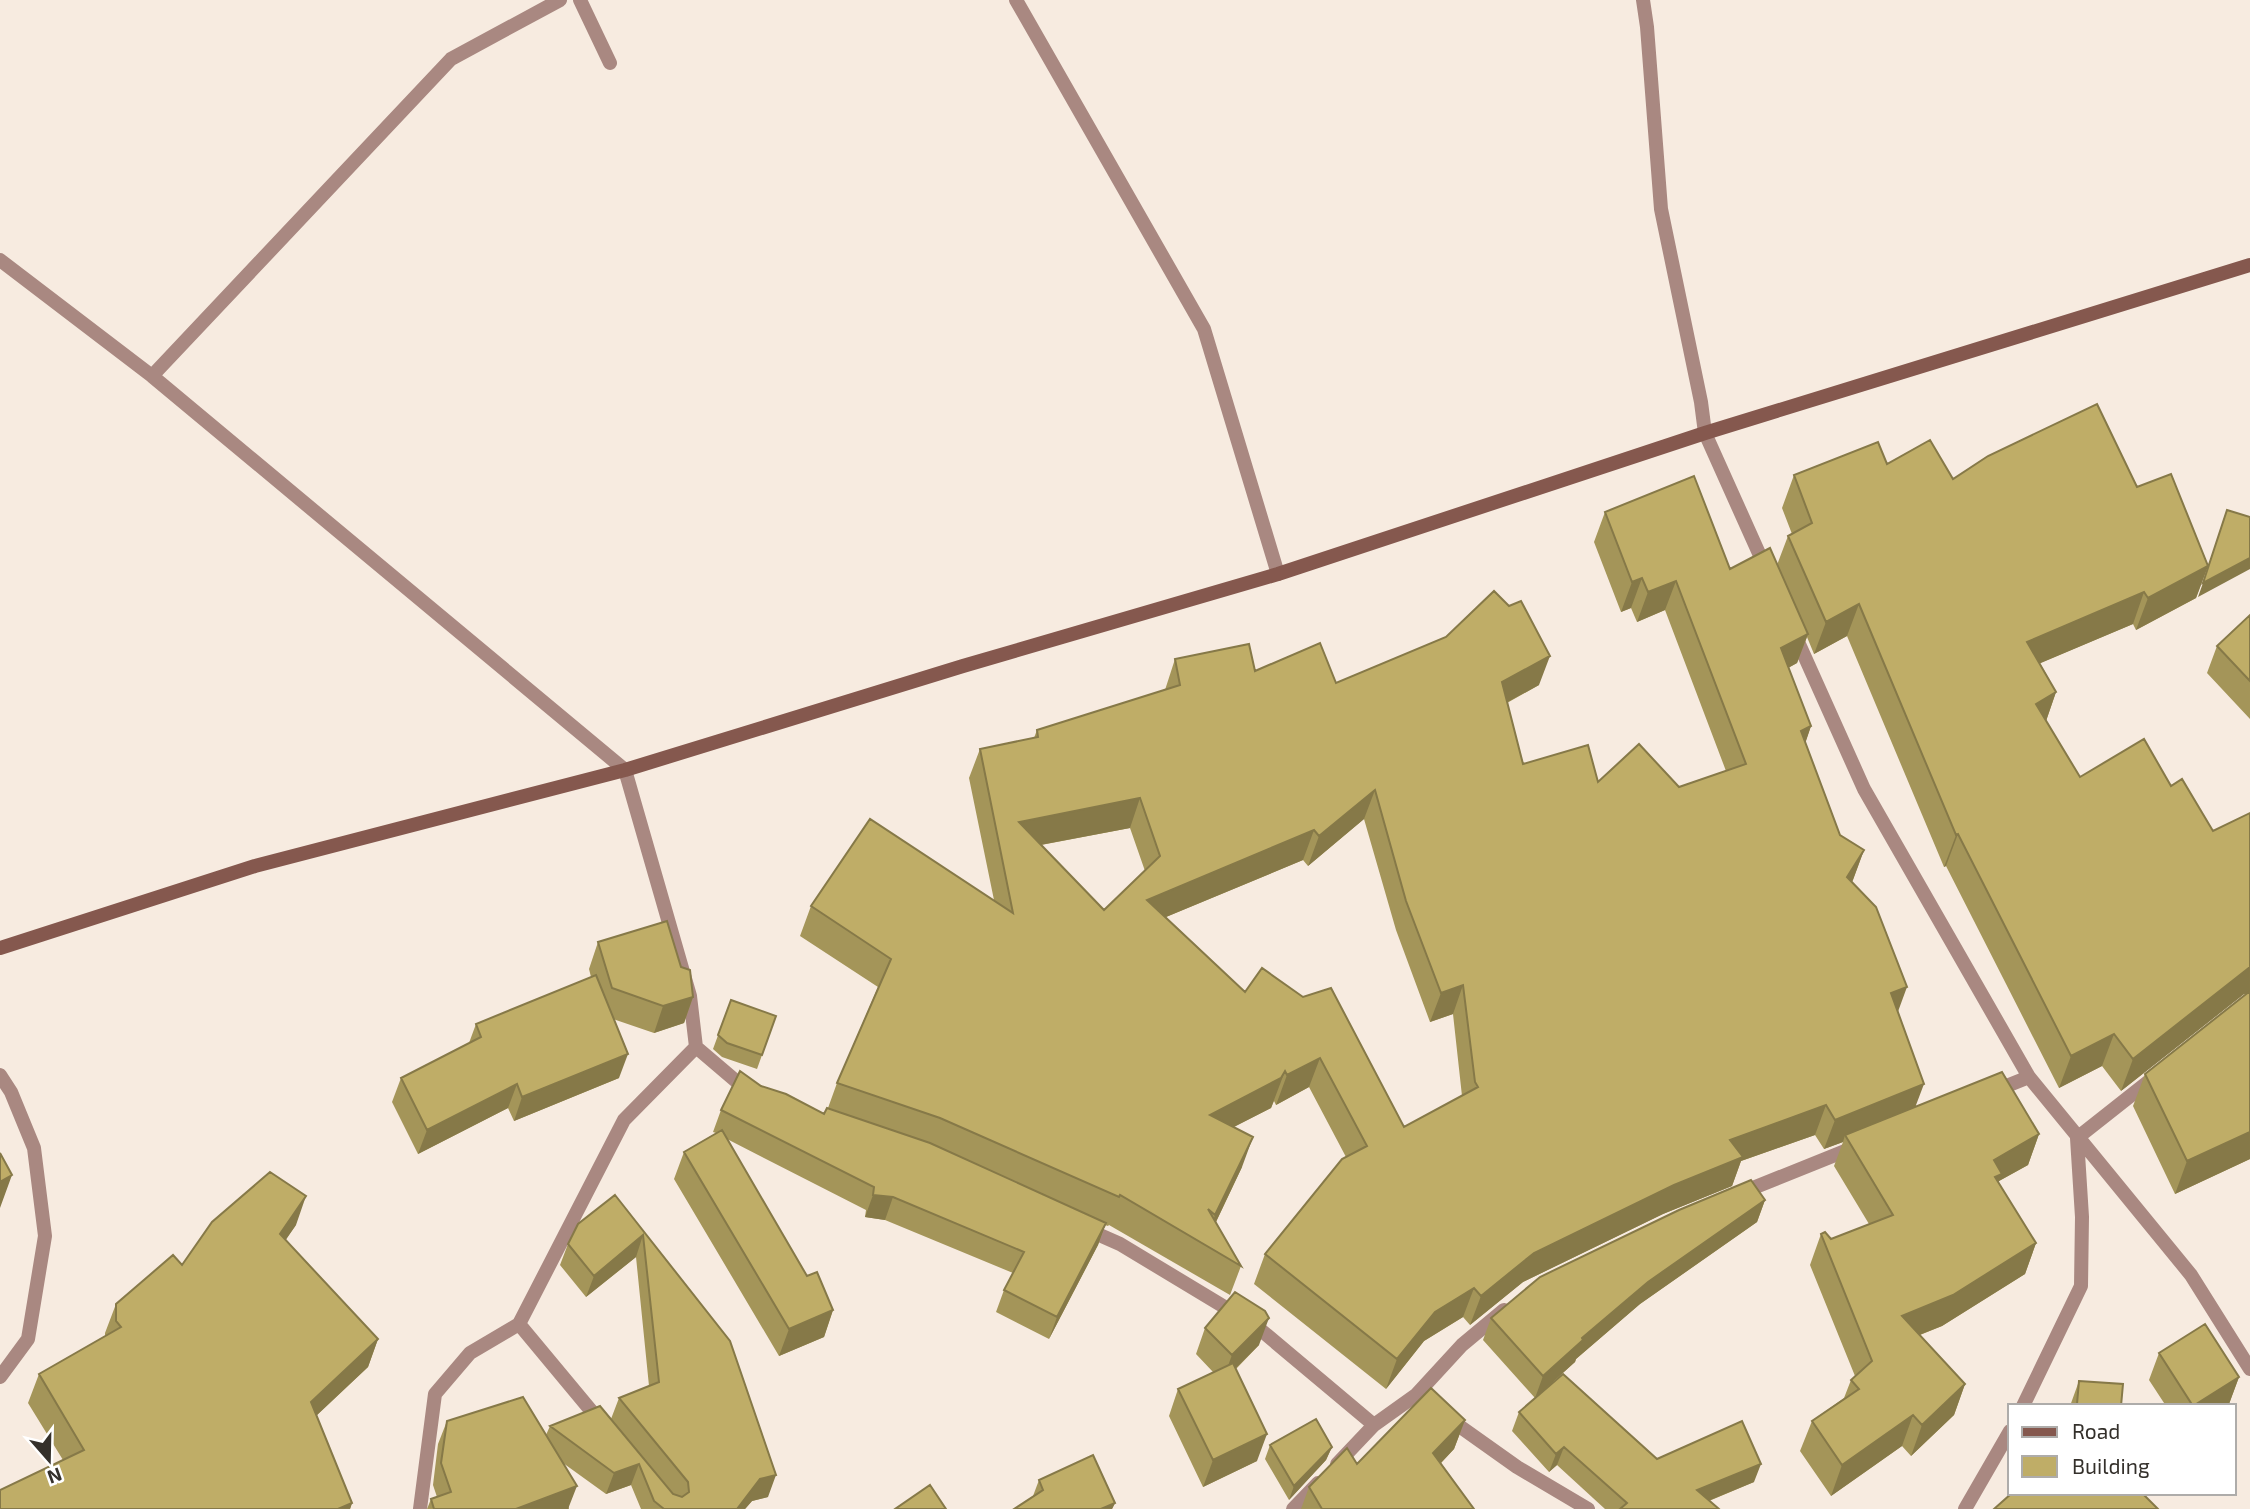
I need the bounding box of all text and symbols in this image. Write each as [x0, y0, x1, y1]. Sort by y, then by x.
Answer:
legend [2008, 1404, 2236, 1495]
text: Road [2072, 1418, 2120, 1443]
north arrow [14, 1425, 84, 1495]
text: Building [2072, 1453, 2150, 1478]
text: N [45, 1463, 65, 1490]

